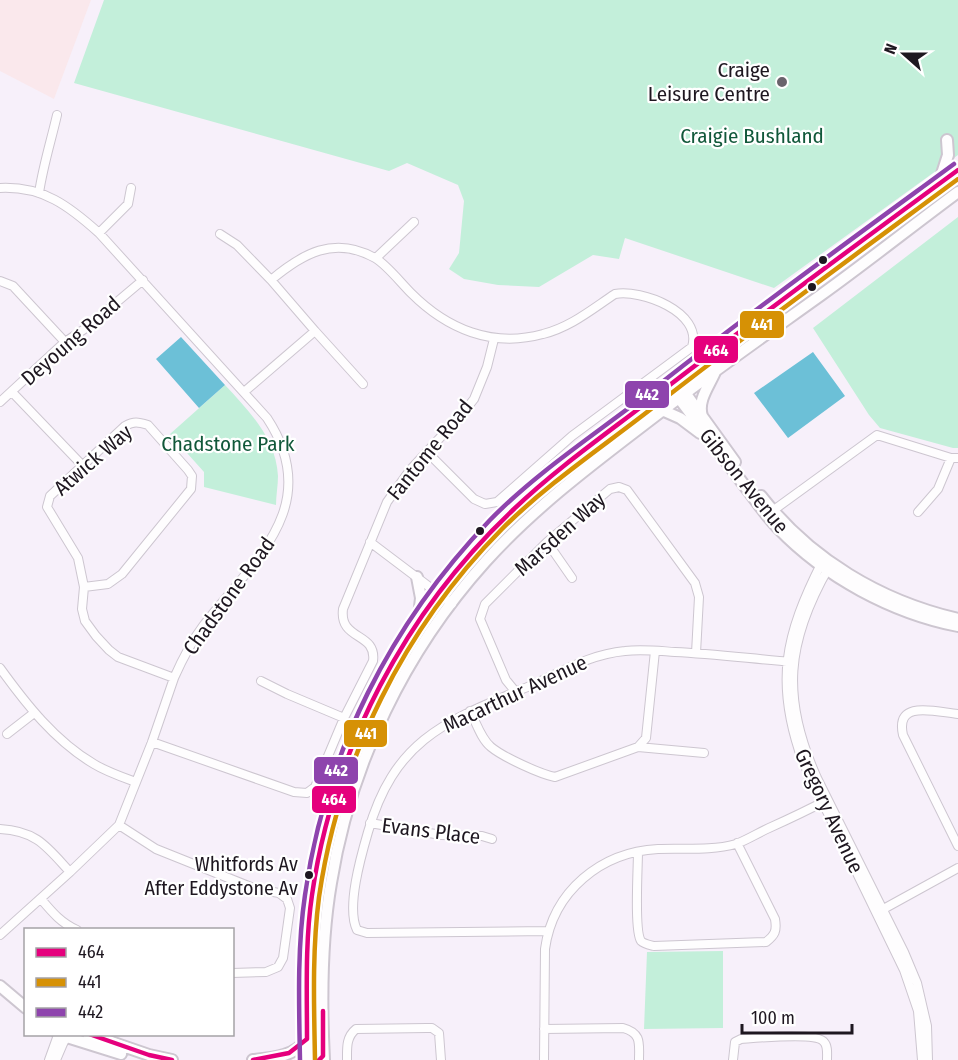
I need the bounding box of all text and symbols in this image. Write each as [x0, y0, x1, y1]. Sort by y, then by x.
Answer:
north arrow [874, 24, 934, 84]
text: N [880, 41, 901, 57]
place label: Craige Leisure Centre [648, 57, 770, 107]
marker: Craige Leisure Centre [775, 75, 789, 89]
park label: Craigie Bushland [680, 123, 824, 149]
unlabelled marker [817, 254, 829, 266]
unlabelled marker [806, 281, 818, 293]
street label: Deyoung Road [16, 291, 126, 391]
line badge: 441 [739, 310, 785, 339]
text: 441 [751, 315, 773, 334]
line badge: 464 [693, 335, 739, 364]
text: 464 [704, 341, 728, 360]
line badge: 442 [624, 380, 670, 409]
text: 442 [635, 385, 659, 404]
street label: Fantome Road [382, 394, 478, 506]
street label: Atwick Way [49, 419, 138, 501]
street label: Gibson Avenue [694, 423, 794, 539]
park label: Chadstone Park [161, 431, 295, 457]
street label: Marsden Way [509, 486, 611, 582]
unlabelled marker [474, 525, 486, 537]
street label: Chadstone Road [177, 532, 281, 660]
street label: Macarthur Avenue [439, 649, 591, 739]
line badge: 441 [343, 719, 388, 748]
text: 441 [355, 724, 377, 743]
street label: Gregory Avenue [789, 745, 869, 877]
line badge: 442 [313, 756, 359, 785]
text: 442 [324, 761, 348, 780]
line badge: 464 [311, 785, 357, 814]
text: 464 [322, 790, 346, 809]
street label: Evans Place [380, 812, 482, 850]
place label: Whitfords Av After Eddystone Av [145, 852, 298, 900]
marker: Whitfords Av After Eddystone Av [303, 869, 315, 881]
legend [24, 928, 234, 1036]
text: 464 [78, 941, 105, 963]
text: 441 [78, 971, 101, 993]
scale bar [742, 997, 852, 1035]
text: 442 [78, 1001, 103, 1023]
text: 100 m [751, 1007, 795, 1029]

